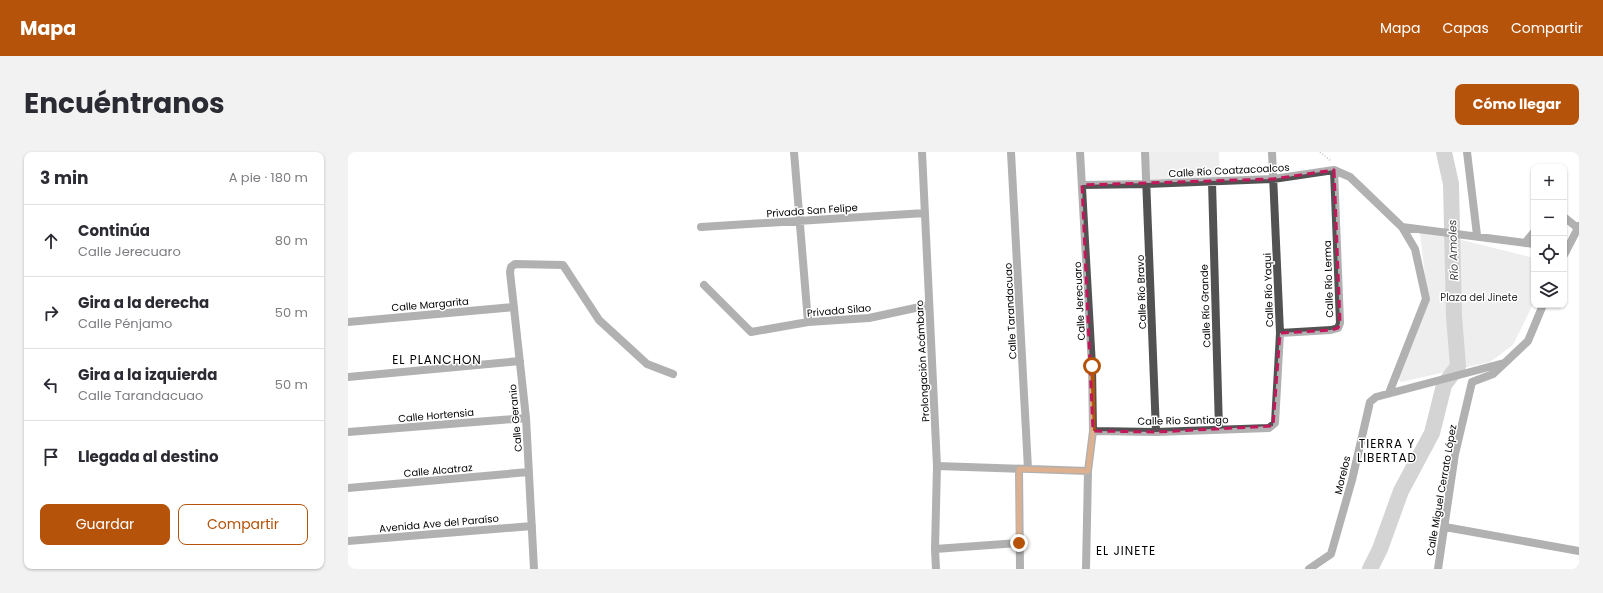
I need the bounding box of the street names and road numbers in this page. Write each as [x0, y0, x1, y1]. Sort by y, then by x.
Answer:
street label: Calle Río Coatzacoalcos [1168, 160, 1290, 181]
street label: Privada San Felipe [766, 200, 858, 221]
street label: Calle Río Lerma [1320, 240, 1337, 318]
street label: Calle Río Yaqui [1260, 253, 1277, 327]
street label: Calle Río Bravo [1133, 254, 1150, 329]
street label: Calle Jerecuaro [1070, 261, 1089, 341]
street label: Calle Tarandacuao [1000, 262, 1021, 360]
street label: Calle Río Grande [1197, 264, 1214, 348]
street label: Calle Margarita [391, 294, 469, 315]
street label: Privada Silao [806, 300, 872, 321]
street label: Prolongación Acámbaro [912, 300, 933, 422]
street label: Calle Geranio [505, 383, 526, 452]
street label: Calle Hortensia [398, 405, 475, 426]
street label: Calle Río Santiago [1137, 412, 1229, 429]
street label: Calle Miguel Cerrato López [1423, 423, 1460, 557]
street label: Morelos [1330, 454, 1354, 496]
street label: Calle Alcatraz [403, 460, 474, 481]
street label: Avenida Ave del Paraíso [379, 511, 499, 536]

